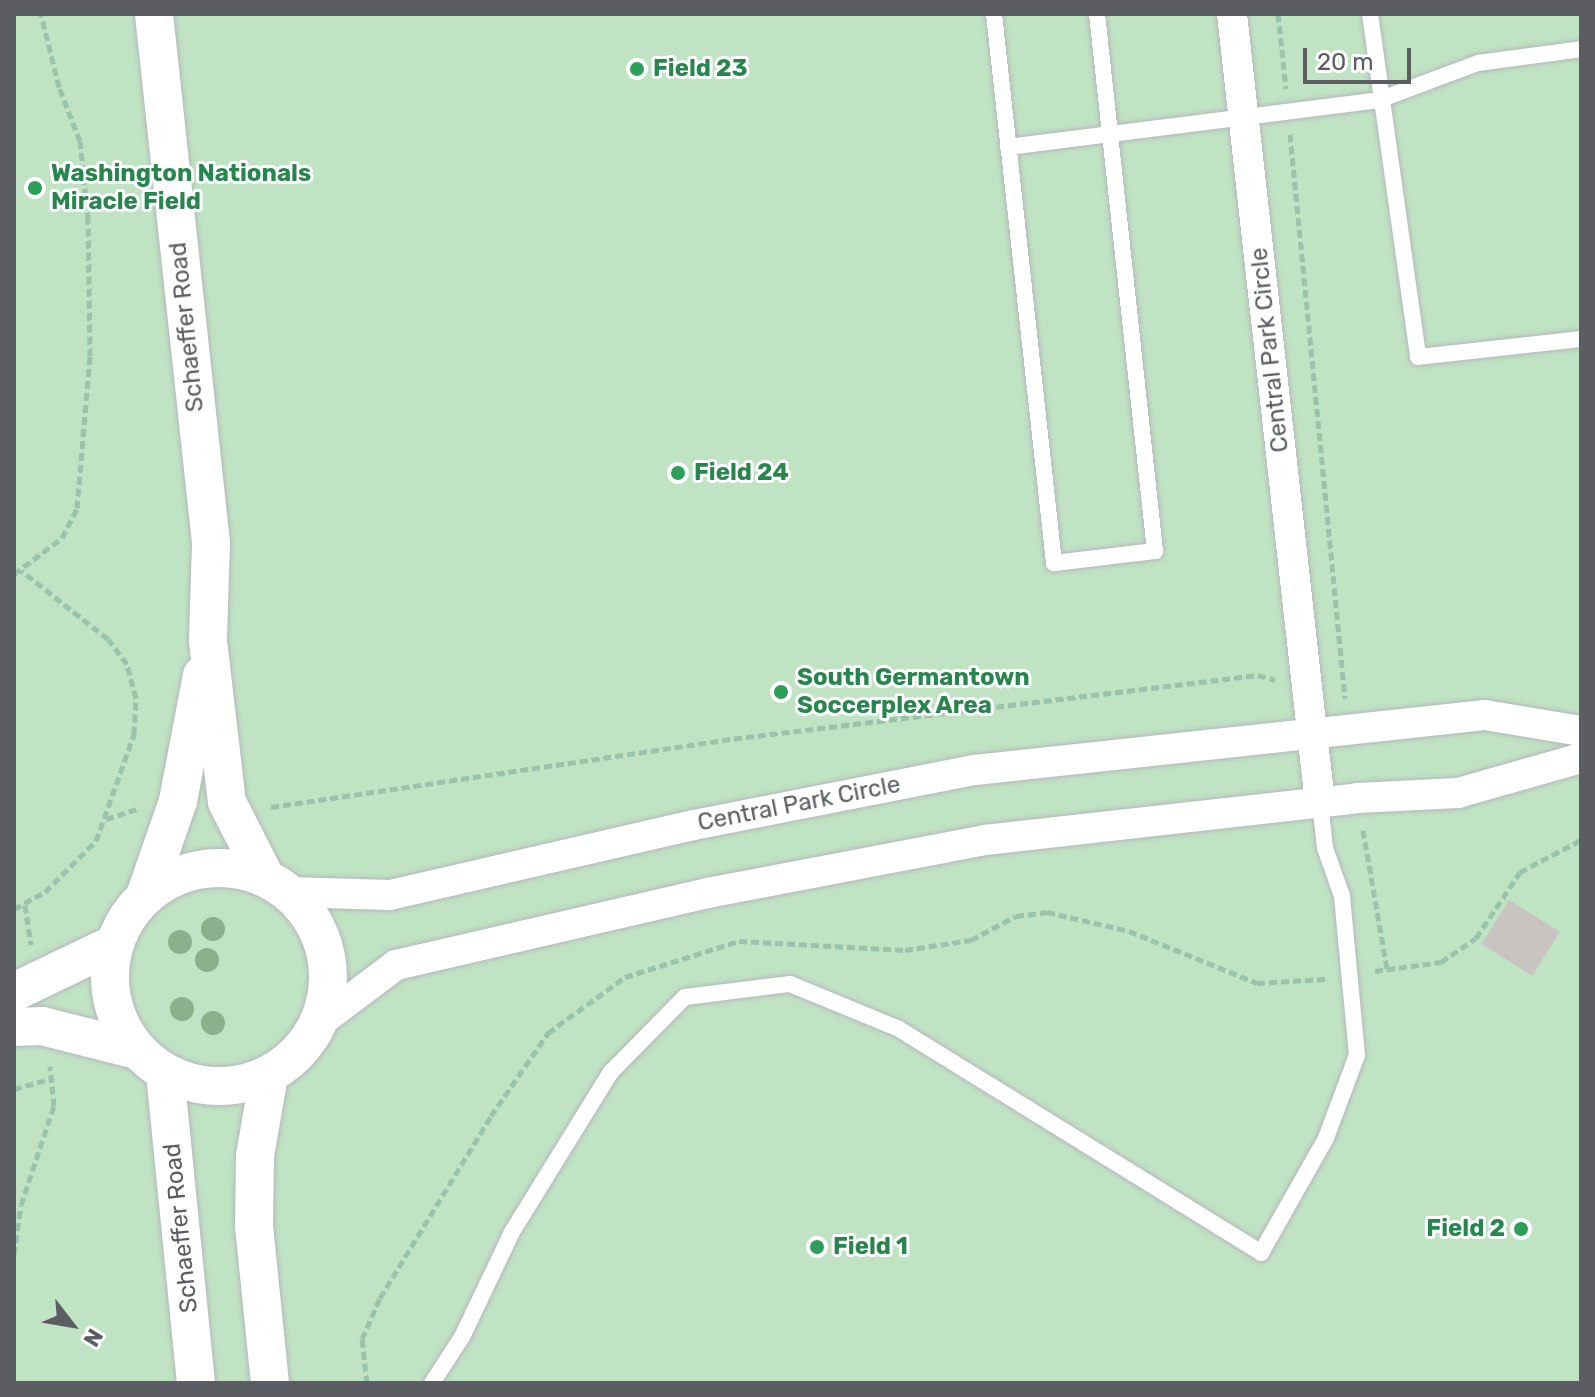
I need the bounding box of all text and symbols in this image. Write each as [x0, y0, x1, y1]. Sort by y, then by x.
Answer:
scale bar [1307, 32, 1415, 82]
text: 20 m [1317, 48, 1374, 76]
place label: Field 23 [653, 55, 747, 83]
marker: Field 23 [628, 60, 646, 78]
place label: Washington Nationals Miracle Field [51, 160, 311, 216]
marker: Washington Nationals Miracle Field [26, 179, 44, 197]
street label: Schaeffer Road [164, 240, 210, 414]
street label: Central Park Circle [1245, 246, 1295, 454]
place label: Field 24 [694, 459, 789, 487]
marker: Field 24 [669, 464, 687, 482]
place label: South Germantown Soccerplex Area [797, 664, 1030, 720]
marker: South Germantown Soccerplex Area [772, 683, 790, 701]
street label: Central Park Circle [695, 770, 903, 838]
street label: Schaeffer Road [158, 1141, 204, 1315]
place label: Field 2 [1426, 1215, 1505, 1243]
marker: Field 2 [1512, 1220, 1530, 1238]
place label: Field 1 [833, 1233, 908, 1261]
marker: Field 1 [808, 1238, 826, 1256]
north arrow [32, 1285, 112, 1365]
text: N [77, 1324, 109, 1351]

